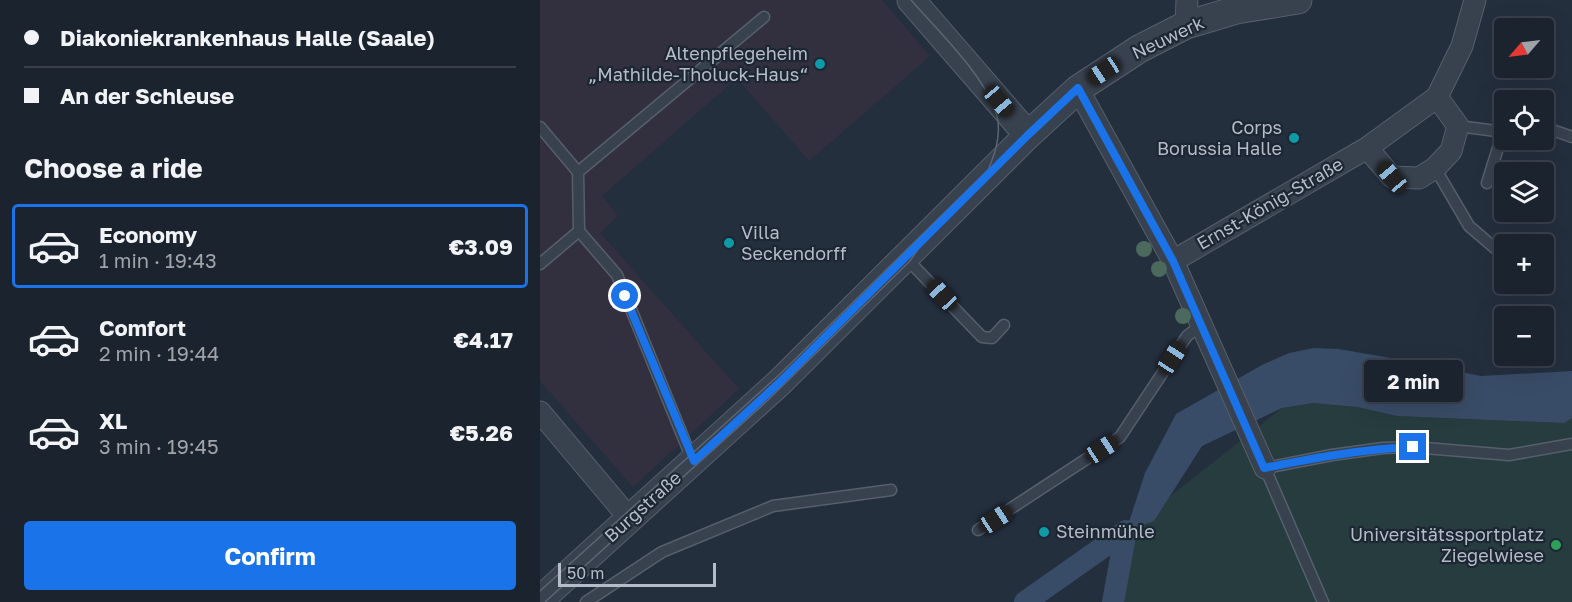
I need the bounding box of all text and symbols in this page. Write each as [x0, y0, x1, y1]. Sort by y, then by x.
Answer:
street label: Neuwerk [1128, 11, 1207, 63]
north arrow [1494, 18, 1554, 78]
map controls [1494, 18, 1554, 366]
text: Diakoniekrankenhaus Halle (Saale) [60, 24, 435, 51]
place label: Altenpflegeheim „Mathilde-Tholuck-Haus“ [588, 42, 808, 85]
car [1084, 54, 1124, 88]
marker: Altenpflegeheim „Mathilde-Tholuck-Haus“ [813, 57, 827, 71]
car [981, 81, 1017, 121]
text: An der Schleuse [60, 82, 234, 109]
button: locate [1494, 90, 1554, 150]
place label: Corps Borussia Halle [1157, 116, 1282, 159]
marker: Corps Borussia Halle [1287, 131, 1301, 145]
text: Choose a ride [24, 152, 203, 184]
street label: Ernst-König-Straße [1192, 152, 1347, 254]
car [1374, 157, 1410, 197]
button: layers [1494, 162, 1554, 222]
icon: car [27, 219, 81, 273]
text: Economy [99, 221, 197, 248]
place label: Villa Seckendorff [741, 221, 847, 264]
text: €3.09 [449, 233, 513, 260]
button: + [1494, 234, 1554, 294]
marker: Villa Seckendorff [722, 236, 736, 250]
text: 1 min · 19:43 [99, 248, 217, 272]
car [923, 276, 961, 314]
route start [611, 282, 638, 309]
button: − [1494, 306, 1554, 366]
icon: car [27, 312, 81, 366]
text: Comfort [99, 314, 186, 341]
text: €4.17 [453, 326, 513, 353]
car [1155, 338, 1189, 378]
text: 2 min · 19:44 [99, 341, 219, 365]
callout: 2 min [1364, 360, 1462, 402]
text: 2 min [1387, 369, 1440, 393]
icon: car [27, 405, 81, 459]
text: XL [99, 407, 127, 434]
text: €5.26 [450, 419, 513, 446]
car [1082, 432, 1122, 466]
route end [1399, 433, 1426, 460]
text: 3 min · 19:45 [99, 434, 219, 458]
street label: Burgstraße [599, 466, 685, 546]
car [976, 502, 1016, 536]
place label: Steinmühle [1056, 520, 1155, 542]
button: Confirm [24, 521, 516, 590]
place label: Universitätssportplatz Ziegelwiese [1350, 523, 1544, 566]
marker: Steinmühle [1037, 525, 1051, 539]
marker: Universitätssportplatz Ziegelwiese [1549, 538, 1563, 552]
scale bar [558, 560, 716, 588]
text: 50 m [567, 563, 604, 583]

